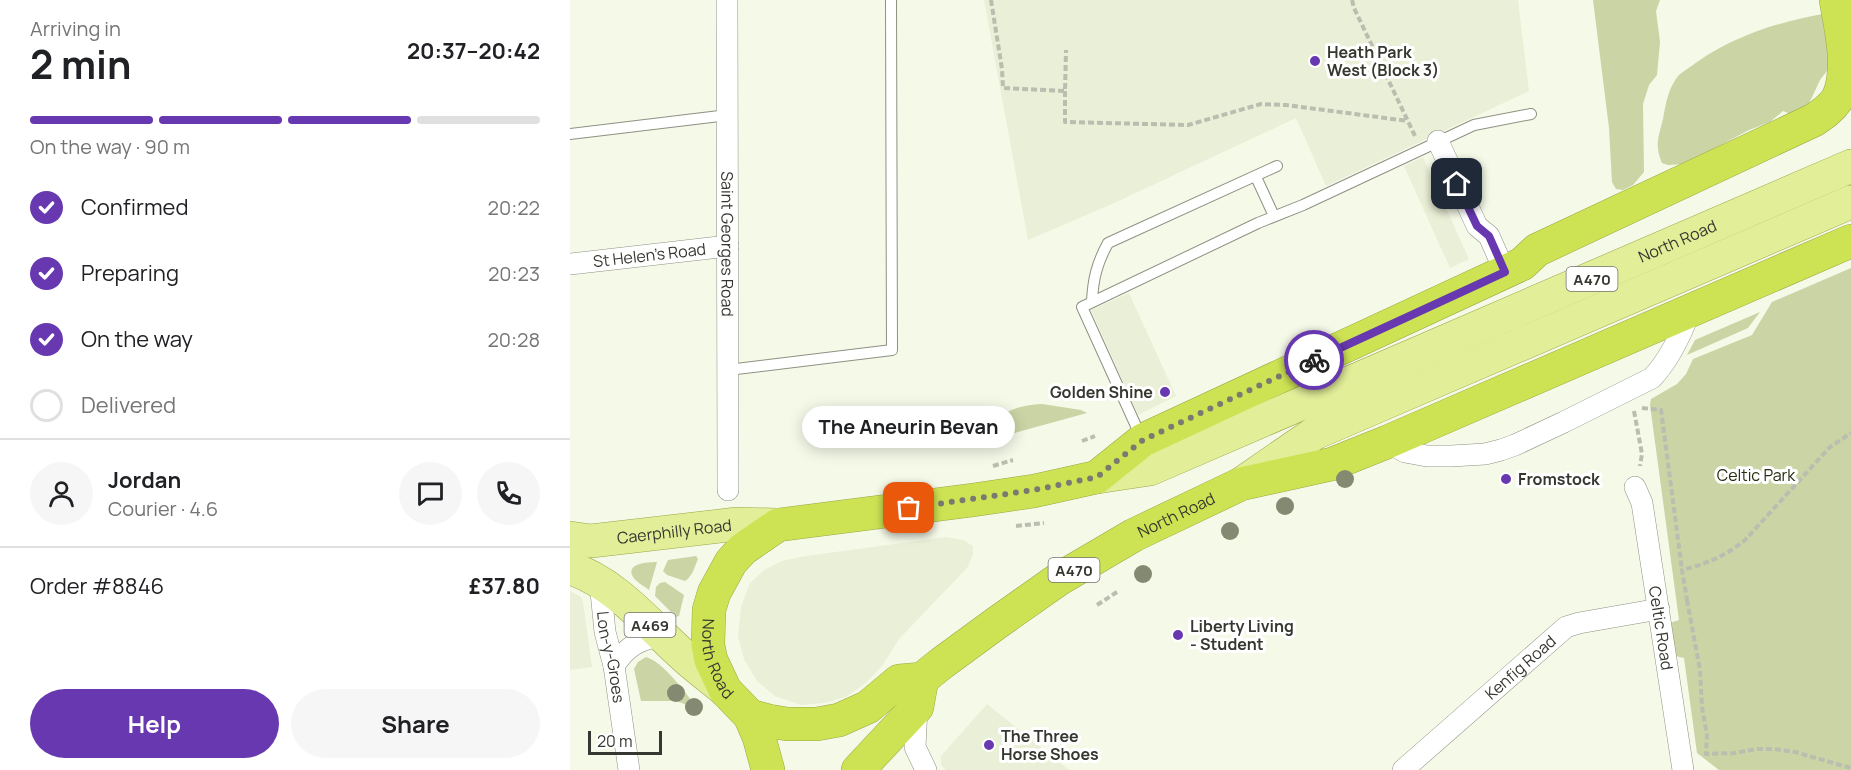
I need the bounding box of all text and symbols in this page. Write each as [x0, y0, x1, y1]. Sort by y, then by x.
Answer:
text: Arriving in [30, 15, 121, 42]
text: 20:37–20:42 [407, 36, 540, 66]
text: 2 min [30, 37, 131, 91]
place label: Heath Park West (Block 3) [1327, 41, 1439, 81]
marker: Heath Park West (Block 3) [1308, 54, 1322, 68]
text: On the way · 90 m [30, 133, 190, 160]
pin [1431, 158, 1482, 209]
icon: home [1440, 167, 1473, 200]
street label: Saint Georges Road [716, 171, 739, 317]
icon: check [30, 191, 63, 224]
text: Confirmed [81, 192, 189, 222]
text: 20:22 [488, 194, 540, 221]
street label: North Road [1635, 214, 1720, 268]
street label: St Helen's Road [592, 238, 707, 272]
icon: check [30, 257, 63, 290]
text: Preparing [81, 258, 179, 288]
text: 20:23 [488, 260, 540, 287]
road number: A470 [1566, 267, 1618, 291]
icon: check [30, 323, 63, 356]
text: On the way [81, 324, 193, 354]
text: 20:28 [487, 326, 540, 353]
courier [1284, 330, 1344, 390]
icon: bike [1298, 344, 1331, 377]
place label: Golden Shine [1050, 381, 1153, 403]
marker: Golden Shine [1158, 385, 1172, 399]
text: Delivered [81, 390, 176, 420]
callout: The Aneurin Bevan [802, 406, 1016, 448]
text: The Aneurin Bevan [819, 413, 998, 440]
button: person [30, 462, 93, 525]
button: chat [399, 462, 462, 525]
button: phone [477, 462, 540, 525]
park label: Celtic Park [1717, 464, 1796, 486]
text: Jordan [108, 465, 181, 495]
place label: Fromstock [1518, 468, 1600, 490]
marker: Fromstock [1499, 472, 1513, 486]
pin [883, 482, 934, 533]
street label: North Road [1134, 487, 1218, 543]
icon: bag [892, 491, 925, 524]
text: Courier · 4.6 [108, 495, 218, 522]
street label: Caerphilly Road [616, 514, 733, 549]
road number: A470 [1048, 558, 1100, 582]
text: Order #8846 [30, 571, 164, 601]
text: £37.80 [469, 571, 540, 601]
street label: Celtic Road [1644, 585, 1679, 672]
street label: Lon-y-Groes [592, 610, 630, 704]
road number: A469 [624, 613, 676, 637]
place label: Liberty Living - Student [1190, 615, 1294, 655]
street label: North Road [697, 618, 739, 704]
marker: Liberty Living - Student [1171, 628, 1185, 642]
street label: Kenfig Road [1480, 630, 1561, 704]
button: Help [30, 689, 279, 758]
button: Share [291, 689, 540, 758]
place label: The Three Horse Shoes [1001, 725, 1099, 765]
scale bar [588, 728, 662, 756]
text: 20 m [597, 730, 633, 752]
marker: The Three Horse Shoes [982, 738, 996, 752]

